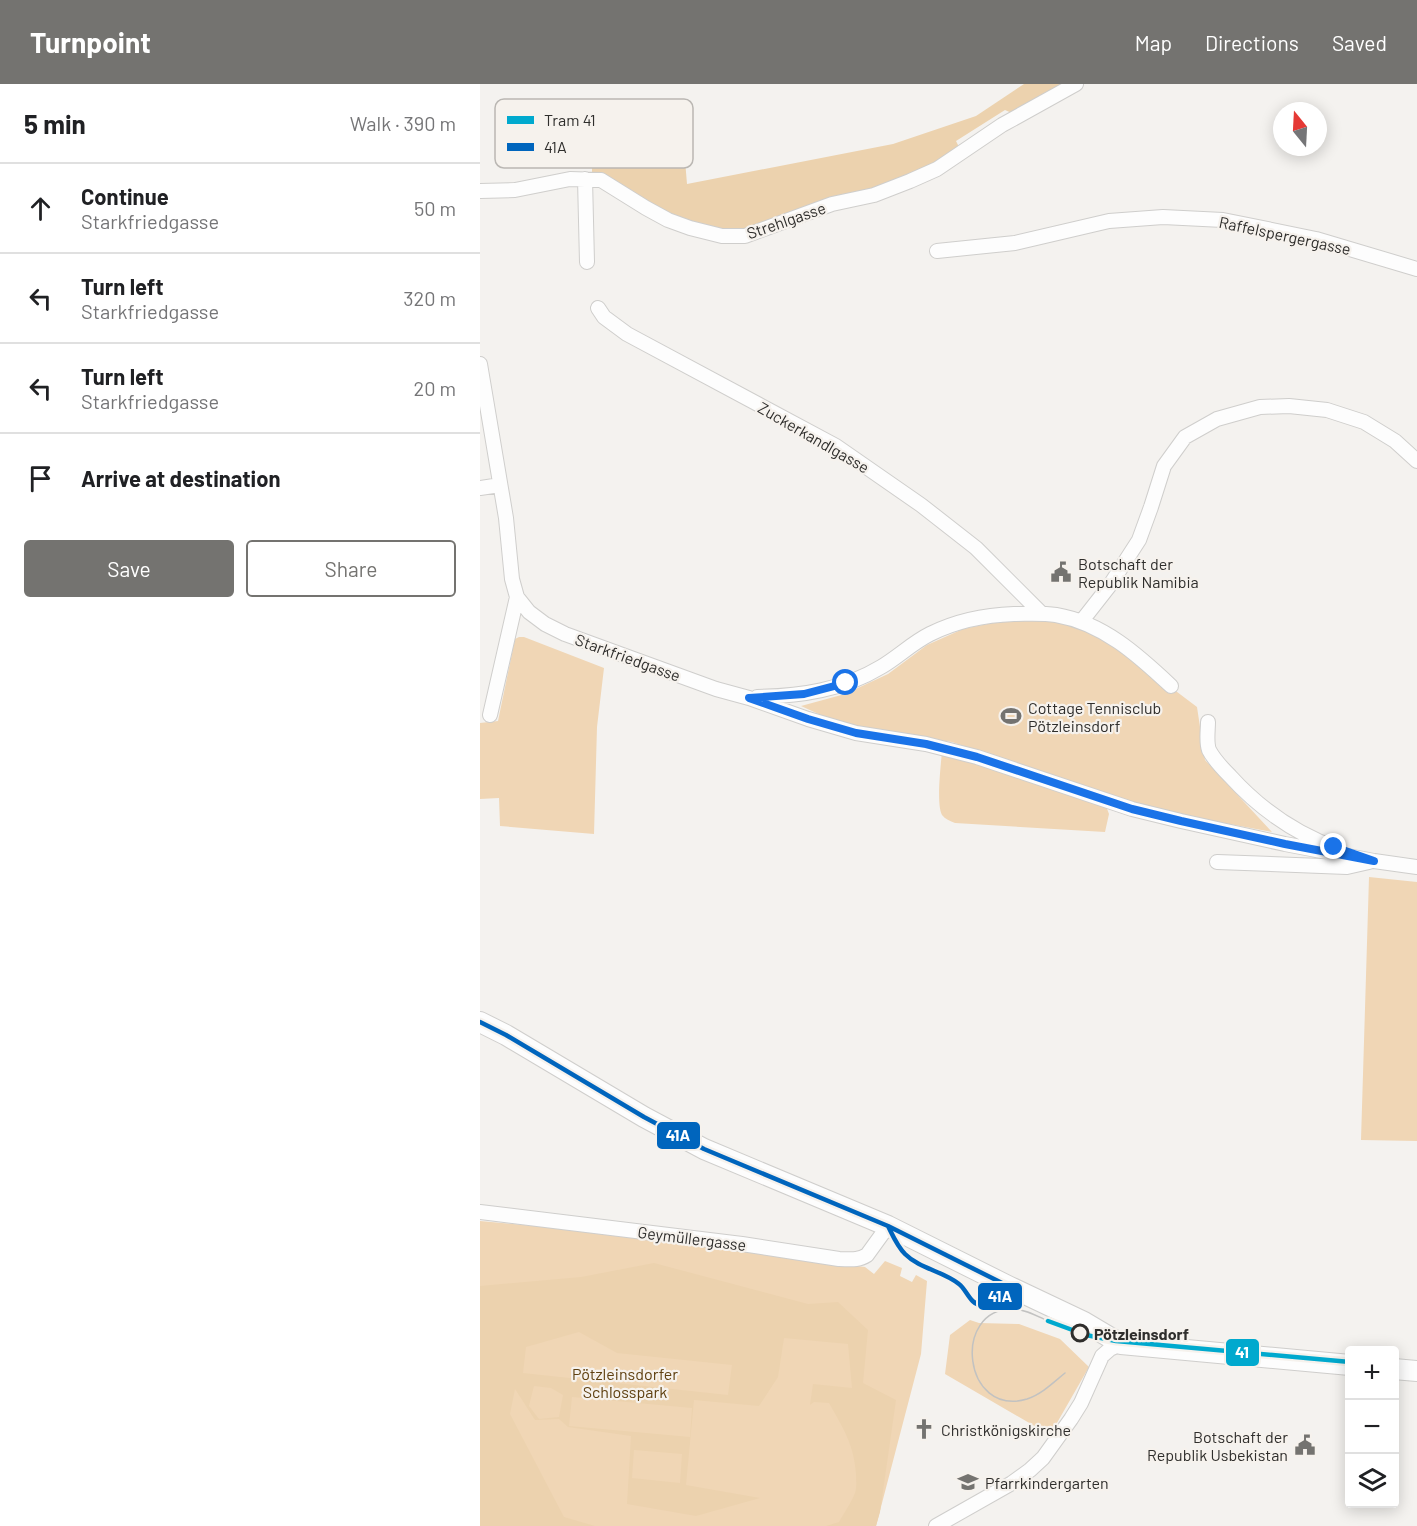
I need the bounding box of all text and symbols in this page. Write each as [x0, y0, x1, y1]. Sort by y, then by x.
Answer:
text: Turnpoint [30, 25, 151, 59]
text: Map [1135, 30, 1172, 55]
text: Directions [1205, 30, 1299, 55]
text: Saved [1332, 30, 1387, 55]
legend [495, 99, 693, 168]
north arrow [1273, 102, 1327, 156]
text: 5 min [24, 108, 86, 139]
text: Tram 41 [544, 110, 596, 129]
text: Walk · 390 m [350, 111, 456, 135]
text: 41A [544, 137, 567, 156]
text: Continue [81, 183, 169, 209]
icon: ahead [24, 192, 57, 225]
text: 50 m [414, 196, 456, 220]
street label: Strehlgasse [744, 198, 828, 242]
text: Starkfriedgasse [81, 209, 219, 233]
street label: Raffelspergergasse [1217, 212, 1353, 258]
text: Turn left [81, 273, 164, 299]
icon: left [24, 282, 57, 315]
text: 320 m [403, 286, 456, 310]
text: Starkfriedgasse [81, 299, 219, 323]
text: Turn left [81, 363, 164, 389]
icon: left [24, 372, 57, 405]
text: 20 m [413, 376, 456, 400]
text: Starkfriedgasse [81, 389, 219, 413]
street label: Zuckerkandlgasse [755, 397, 873, 477]
icon: arrive [24, 462, 57, 495]
text: Arrive at destination [81, 465, 280, 491]
button: Save [24, 540, 234, 597]
button: Share [246, 540, 456, 597]
place label: Botschaft der Republik Namibia [1078, 554, 1199, 591]
public building icon: Botschaft der Republik Namibia [1049, 560, 1073, 584]
street label: Starkfriedgasse [573, 629, 683, 685]
route start [832, 669, 858, 695]
place label: Cottage Tennisclub Pötzleinsdorf [1028, 698, 1161, 735]
sports icon: Cottage Tennisclub Pötzleinsdorf [999, 704, 1023, 728]
route end [1320, 833, 1346, 859]
line badge: 41A [656, 1121, 701, 1150]
text: 41A [666, 1125, 691, 1144]
street label: Geymüllergasse [637, 1222, 747, 1254]
line badge: 41A [977, 1282, 1023, 1311]
text: 41A [988, 1286, 1013, 1305]
marker: Pötzleinsdorf [1071, 1324, 1089, 1342]
place label: Pötzleinsdorf [1094, 1324, 1189, 1343]
line badge: 41 [1225, 1338, 1260, 1367]
text: 41 [1235, 1342, 1249, 1361]
map controls [1345, 1346, 1399, 1508]
button: + [1345, 1346, 1399, 1400]
park label: Pötzleinsdorfer Schlosspark [572, 1364, 678, 1401]
button: − [1345, 1400, 1399, 1454]
church icon: Christkönigskirche [912, 1417, 936, 1441]
place label: Christkönigskirche [941, 1420, 1071, 1439]
place label: Botschaft der Republik Usbekistan [1147, 1427, 1288, 1464]
public building icon: Botschaft der Republik Usbekistan [1293, 1433, 1317, 1457]
button: layers [1345, 1454, 1399, 1508]
school or university icon: Pfarrkindergarten [956, 1470, 980, 1494]
place label: Pfarrkindergarten [985, 1473, 1109, 1492]

